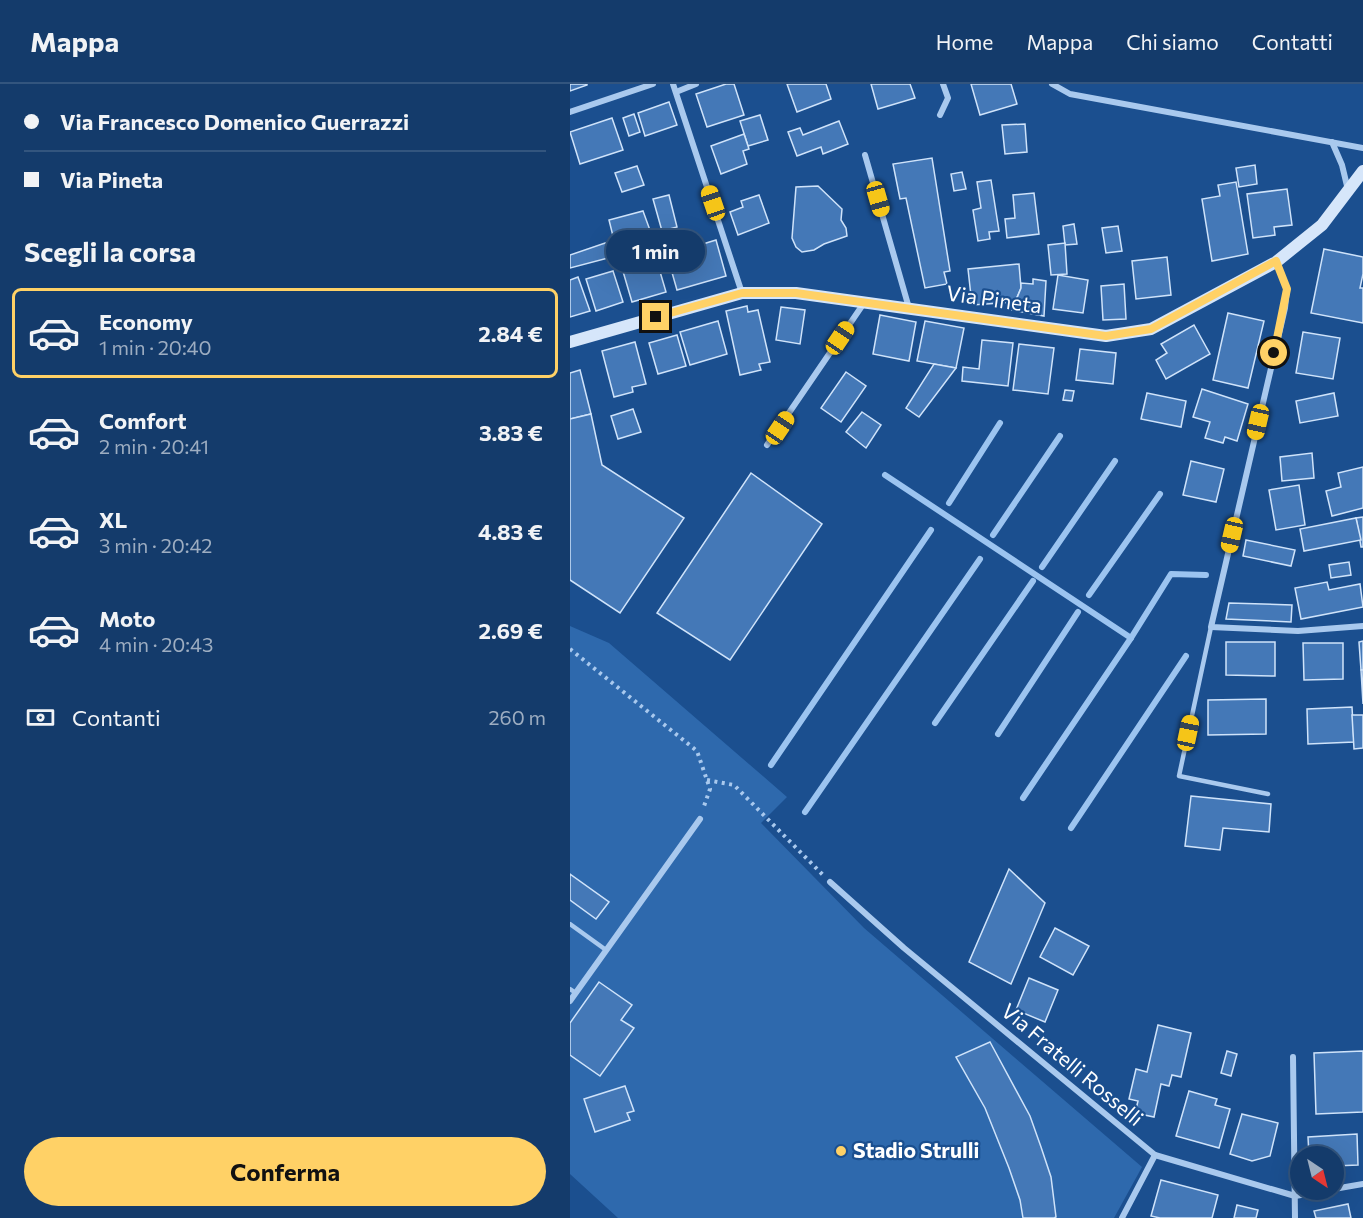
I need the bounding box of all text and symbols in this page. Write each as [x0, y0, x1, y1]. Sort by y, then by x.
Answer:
text: Mappa [30, 24, 119, 58]
text: Home [936, 29, 993, 54]
text: Mappa [1026, 29, 1093, 54]
text: Chi siamo [1126, 29, 1219, 54]
text: Contatti [1252, 29, 1333, 54]
text: Via Francesco Domenico Guerrazzi [60, 108, 409, 135]
text: Via Pineta [60, 166, 163, 193]
car [864, 179, 892, 219]
car [699, 183, 727, 223]
callout: 1 min [606, 230, 706, 272]
text: Scegli la corsa [24, 235, 196, 268]
text: 1 min [632, 239, 679, 263]
street label: Via Pineta [945, 279, 1043, 318]
route end [642, 303, 669, 330]
icon: car [27, 306, 81, 360]
text: Economy [99, 308, 193, 335]
car [822, 318, 858, 358]
text: 2.84 € [478, 320, 543, 347]
text: 1 min · 20:40 [99, 335, 212, 359]
route start [1260, 339, 1287, 366]
car [1245, 402, 1271, 442]
icon: car [27, 405, 81, 459]
text: Comfort [99, 407, 187, 434]
car [762, 408, 798, 448]
text: 3.83 € [479, 419, 543, 446]
text: 2 min · 20:41 [99, 434, 209, 458]
icon: car [27, 504, 81, 558]
text: XL [99, 506, 127, 533]
car [1219, 515, 1245, 555]
text: 4.83 € [478, 518, 543, 545]
text: 3 min · 20:42 [99, 533, 212, 557]
icon: car [27, 603, 81, 657]
text: Moto [99, 605, 155, 632]
text: 2.69 € [478, 617, 543, 644]
text: 4 min · 20:43 [99, 632, 213, 656]
icon: cash [24, 701, 57, 734]
text: Contanti [72, 704, 161, 731]
text: 260 m [488, 705, 546, 729]
car [1175, 714, 1201, 752]
street label: Via Fratelli Rosselli [997, 997, 1149, 1130]
button: Conferma [24, 1137, 546, 1206]
place label: Stadio Strulli [853, 1137, 979, 1162]
marker: Stadio Strulli [834, 1144, 848, 1158]
north arrow [1290, 1146, 1344, 1200]
map controls [1290, 1146, 1344, 1200]

